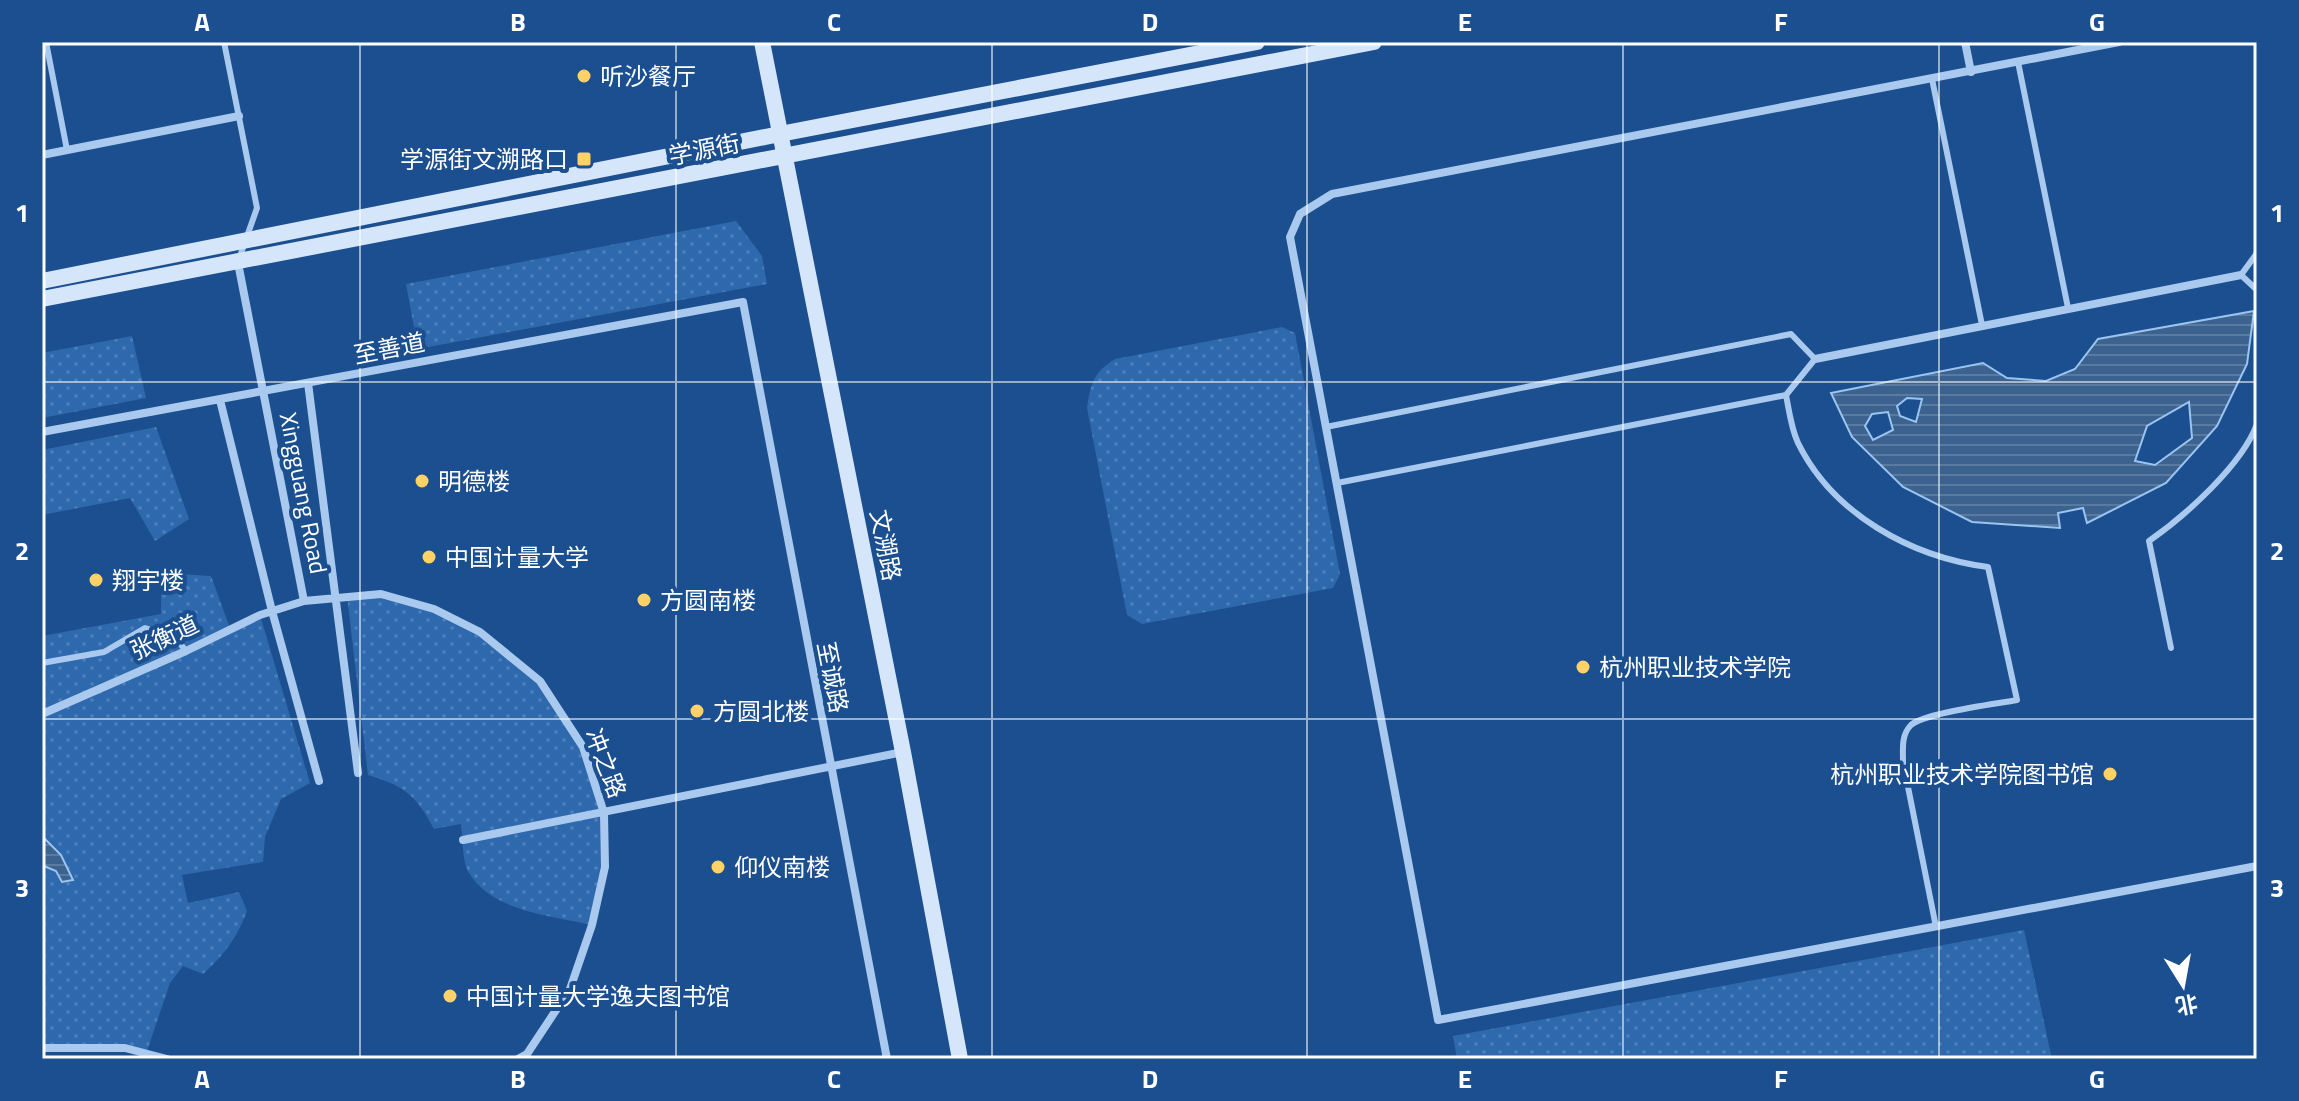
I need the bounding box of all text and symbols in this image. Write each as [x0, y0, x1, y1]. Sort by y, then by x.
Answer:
text: A [194, 2, 210, 41]
text: B [510, 2, 526, 41]
text: C [827, 2, 841, 41]
text: D [1142, 2, 1158, 41]
text: E [1458, 2, 1472, 41]
text: F [1774, 2, 1788, 41]
text: G [2089, 2, 2105, 41]
place label: 听沙餐厅 [600, 58, 696, 94]
marker: 听沙餐厅 [575, 67, 593, 85]
street label: 学源街 [665, 124, 743, 174]
place label: 学源街文溯路口 [400, 141, 568, 177]
marker: 学源街文溯路口 [575, 150, 593, 168]
text: 1 [15, 193, 29, 232]
text: 1 [2270, 193, 2284, 232]
street label: 至善道 [350, 323, 428, 373]
street label: Xingguang Road [271, 409, 337, 577]
place label: 明德楼 [438, 463, 510, 499]
marker: 明德楼 [413, 472, 431, 490]
street label: 文溯路 [861, 506, 911, 584]
text: 2 [15, 531, 29, 570]
text: 2 [2270, 531, 2284, 570]
place label: 中国计量大学 [445, 539, 589, 575]
marker: 中国计量大学 [420, 548, 438, 566]
place label: 翔宇楼 [112, 562, 184, 598]
marker: 翔宇楼 [87, 571, 105, 589]
place label: 方圆南楼 [660, 582, 756, 618]
marker: 方圆南楼 [635, 591, 653, 609]
street label: 张衡道 [124, 605, 204, 669]
street label: 至诚路 [808, 638, 858, 716]
place label: 杭州职业技术学院 [1599, 649, 1791, 685]
marker: 杭州职业技术学院 [1574, 658, 1592, 676]
place label: 方圆北楼 [713, 693, 809, 729]
marker: 方圆北楼 [688, 702, 706, 720]
street label: 冲之路 [576, 723, 636, 803]
place label: 杭州职业技术学院图书馆 [1830, 756, 2094, 792]
marker: 杭州职业技术学院图书馆 [2101, 765, 2119, 783]
place label: 仰仪南楼 [734, 849, 830, 885]
marker: 仰仪南楼 [709, 858, 727, 876]
text: 3 [15, 868, 29, 907]
text: 3 [2270, 868, 2284, 907]
north arrow [2143, 945, 2223, 1025]
place label: 中国计量大学逸夫图书馆 [466, 978, 730, 1014]
text: 北 [2173, 986, 2201, 1023]
marker: 中国计量大学逸夫图书馆 [441, 987, 459, 1005]
text: A [194, 1059, 210, 1098]
text: B [510, 1059, 526, 1098]
text: C [827, 1059, 841, 1098]
text: D [1142, 1059, 1158, 1098]
text: E [1458, 1059, 1472, 1098]
text: F [1774, 1059, 1788, 1098]
text: G [2089, 1059, 2105, 1098]

